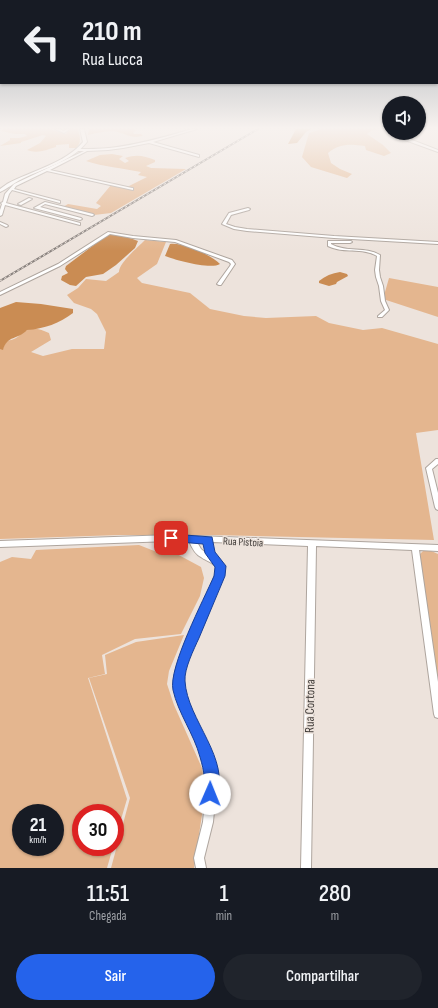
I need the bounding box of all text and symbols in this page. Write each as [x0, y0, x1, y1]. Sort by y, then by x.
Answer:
text: 210 m [82, 15, 142, 48]
icon: left [16, 16, 68, 68]
text: Rua Lucca [82, 49, 143, 70]
map controls [382, 96, 426, 140]
button: sound [382, 96, 426, 140]
pin [154, 521, 188, 555]
icon: arrive [160, 527, 182, 549]
street label: Rua Pistoia [222, 534, 264, 550]
street label: Rua Cortona [302, 679, 318, 733]
position arrow [189, 773, 231, 815]
speed limit sign: 30 [72, 804, 124, 856]
text: 21 [30, 813, 46, 837]
text: km/h [29, 834, 47, 846]
text: 11:51 [87, 879, 129, 908]
text: 1 [219, 879, 228, 908]
text: 280 [319, 879, 351, 908]
text: Chegada [89, 908, 127, 924]
text: min [216, 908, 232, 924]
text: m [331, 908, 339, 924]
button: Sair [16, 954, 215, 1000]
button: Compartilhar [223, 954, 422, 1000]

